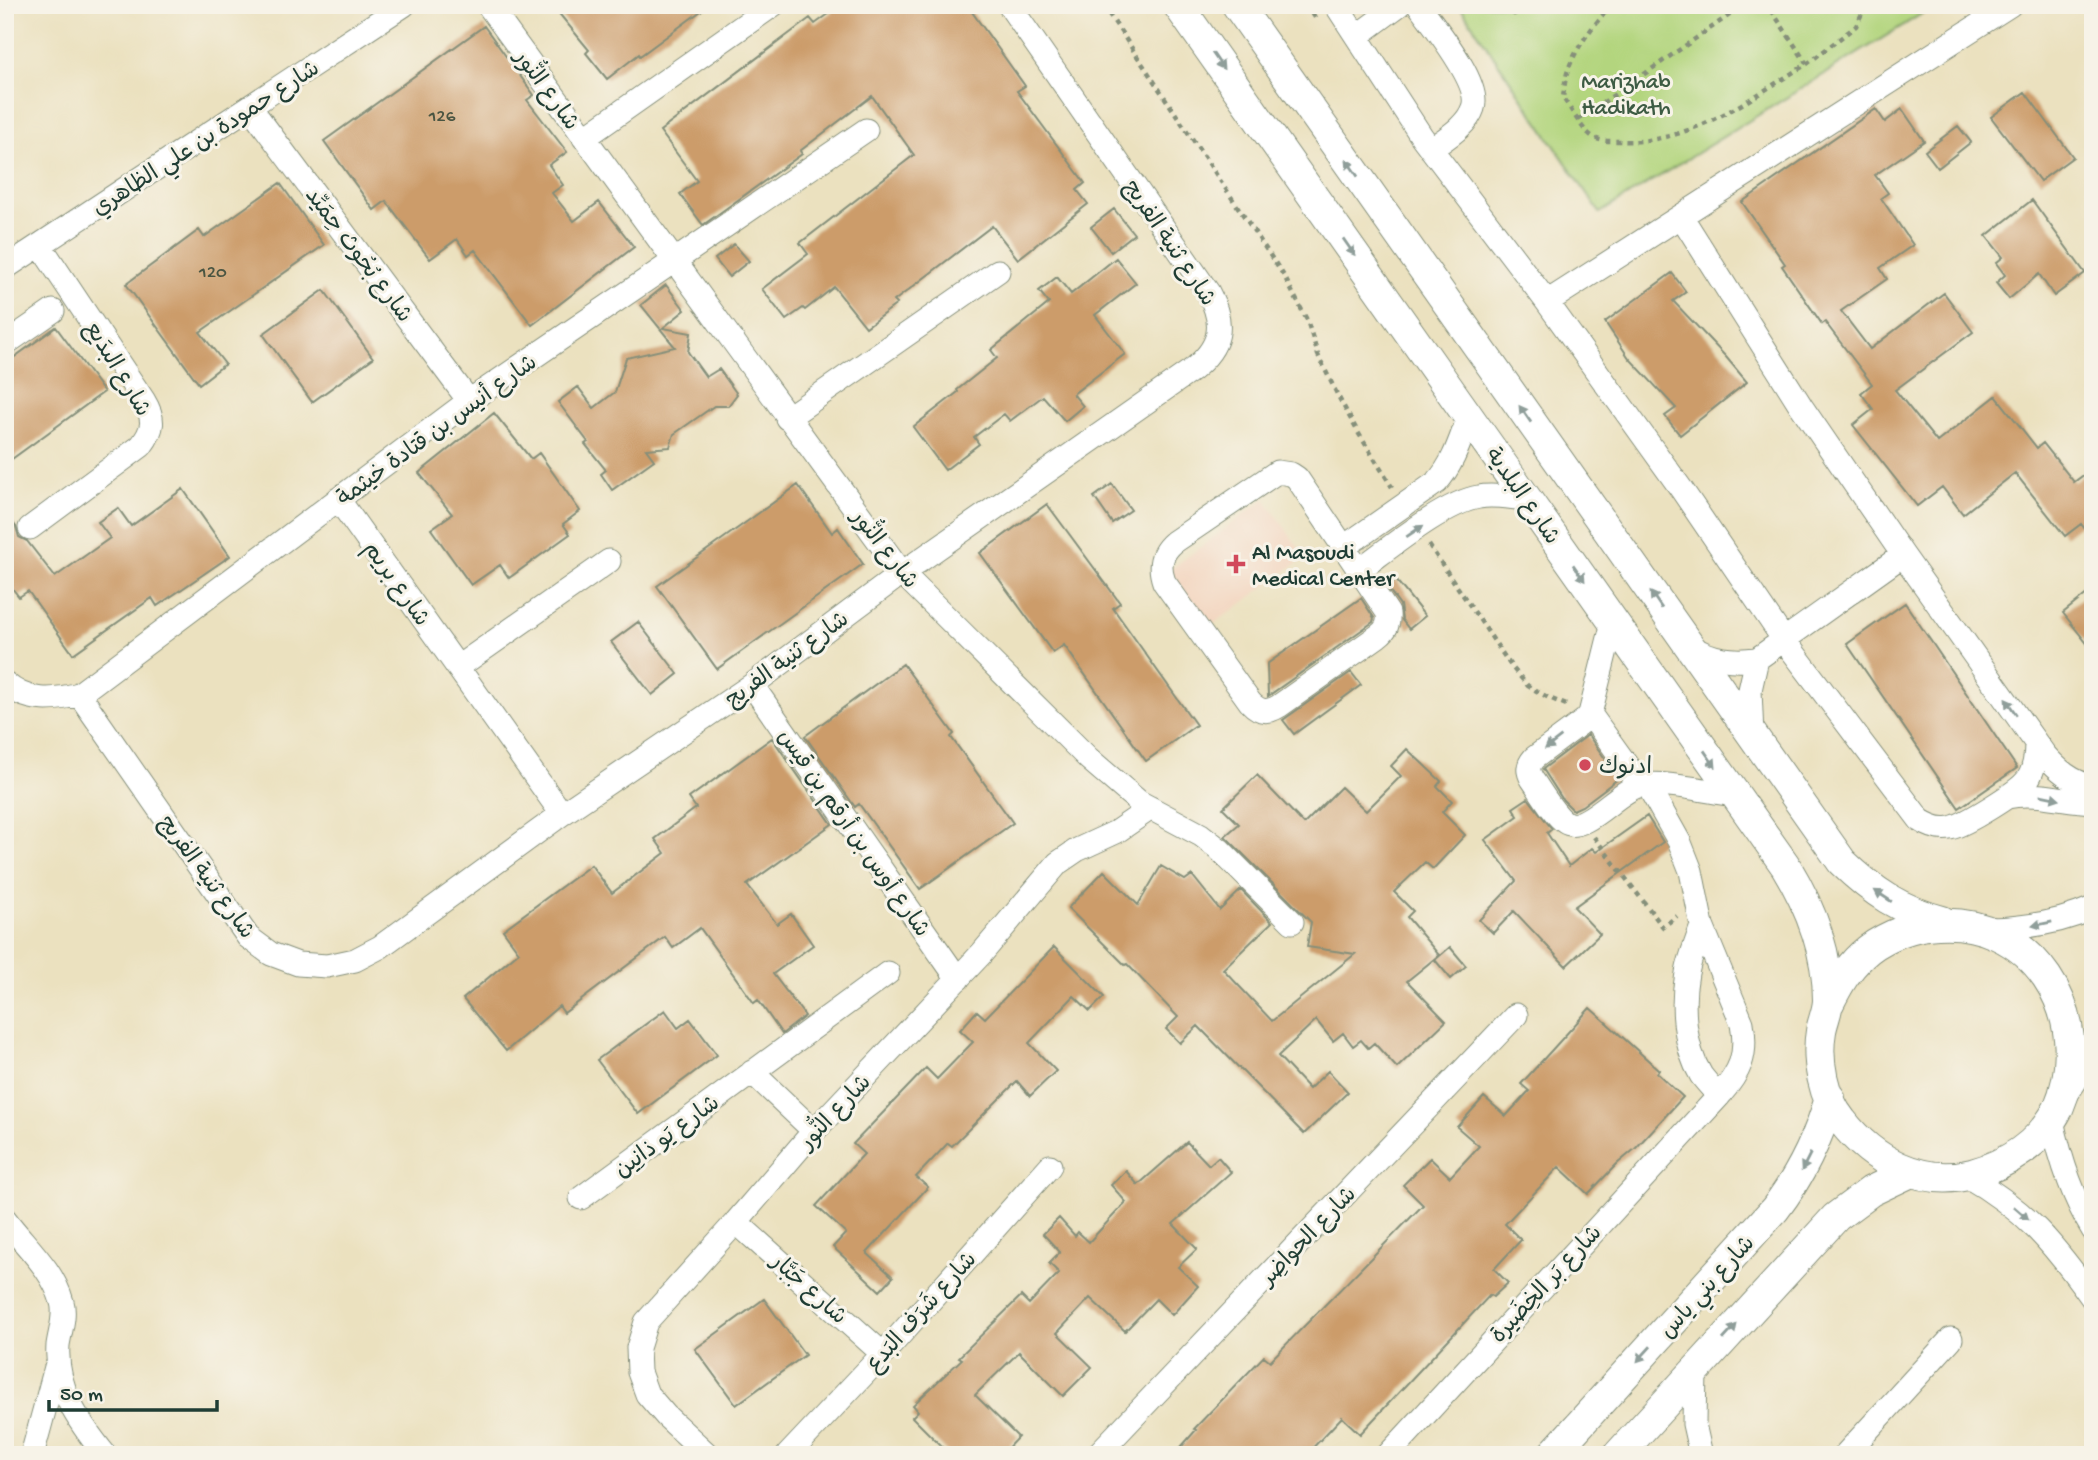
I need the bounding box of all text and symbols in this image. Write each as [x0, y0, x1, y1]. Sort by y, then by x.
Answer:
street label: شارع النُّور [506, 40, 588, 137]
one-way arrow [1210, 52, 1224, 70]
street label: شارع حمودة بن علي الظاهري [88, 56, 328, 227]
park label: Marizhab Hadikath [1581, 70, 1671, 123]
house number: 126 [428, 106, 456, 129]
one-way arrow [1345, 159, 1359, 177]
street label: شارع ثنية الفريج [1116, 176, 1220, 312]
street label: شارع بُحُوث حِمَيِّد [298, 183, 417, 329]
one-way arrow [1342, 238, 1356, 256]
house number: 120 [198, 262, 227, 285]
street label: شارع البدَيع [77, 317, 155, 422]
street label: شارع أنيس بن قتادة خيثمة [330, 347, 543, 514]
one-way arrow [1518, 405, 1532, 423]
street label: شارع البلدية [1478, 443, 1564, 551]
street label: شارع النُّور [843, 500, 927, 595]
one-way arrow [1405, 524, 1425, 537]
street label: شارع بريم [355, 537, 434, 633]
place label: Al Masoudi Medical Center [1252, 541, 1396, 594]
marker: Al Masoudi Medical Center [1226, 554, 1246, 574]
one-way arrow [1572, 564, 1586, 582]
one-way arrow [1649, 591, 1663, 609]
street label: شارع ثنية الفريج [721, 607, 855, 715]
one-way arrow [2004, 698, 2018, 716]
street label: شارع أوس بن أرقم بن قيس [769, 723, 937, 944]
one-way arrow [1545, 736, 1563, 751]
one-way arrow [1703, 750, 1717, 768]
place label: ادنوك [1599, 755, 1652, 782]
marker: ادنوك [1577, 757, 1593, 773]
one-way arrow [2039, 792, 2061, 803]
street label: شارع ثنية الفريج [151, 811, 259, 945]
one-way arrow [1874, 889, 1892, 903]
one-way arrow [2031, 918, 2053, 929]
street label: شارع النُّور [789, 1066, 878, 1158]
street label: شارع يَو ذانِين [610, 1091, 726, 1185]
one-way arrow [1800, 1152, 1811, 1172]
street label: شارع الحواضِر [1254, 1182, 1363, 1294]
one-way arrow [2013, 1205, 2030, 1221]
street label: شارع بَر الخِضَيرة [1484, 1219, 1609, 1350]
street label: شارع بني ياس [1655, 1231, 1765, 1348]
street label: شارع شَرَف البَدع [860, 1246, 984, 1379]
street label: شارع جَبَّار [763, 1248, 852, 1332]
one-way arrow [1722, 1323, 1738, 1341]
one-way arrow [1636, 1345, 1652, 1363]
scale bar [49, 1369, 217, 1413]
text: 50 m [60, 1384, 103, 1409]

